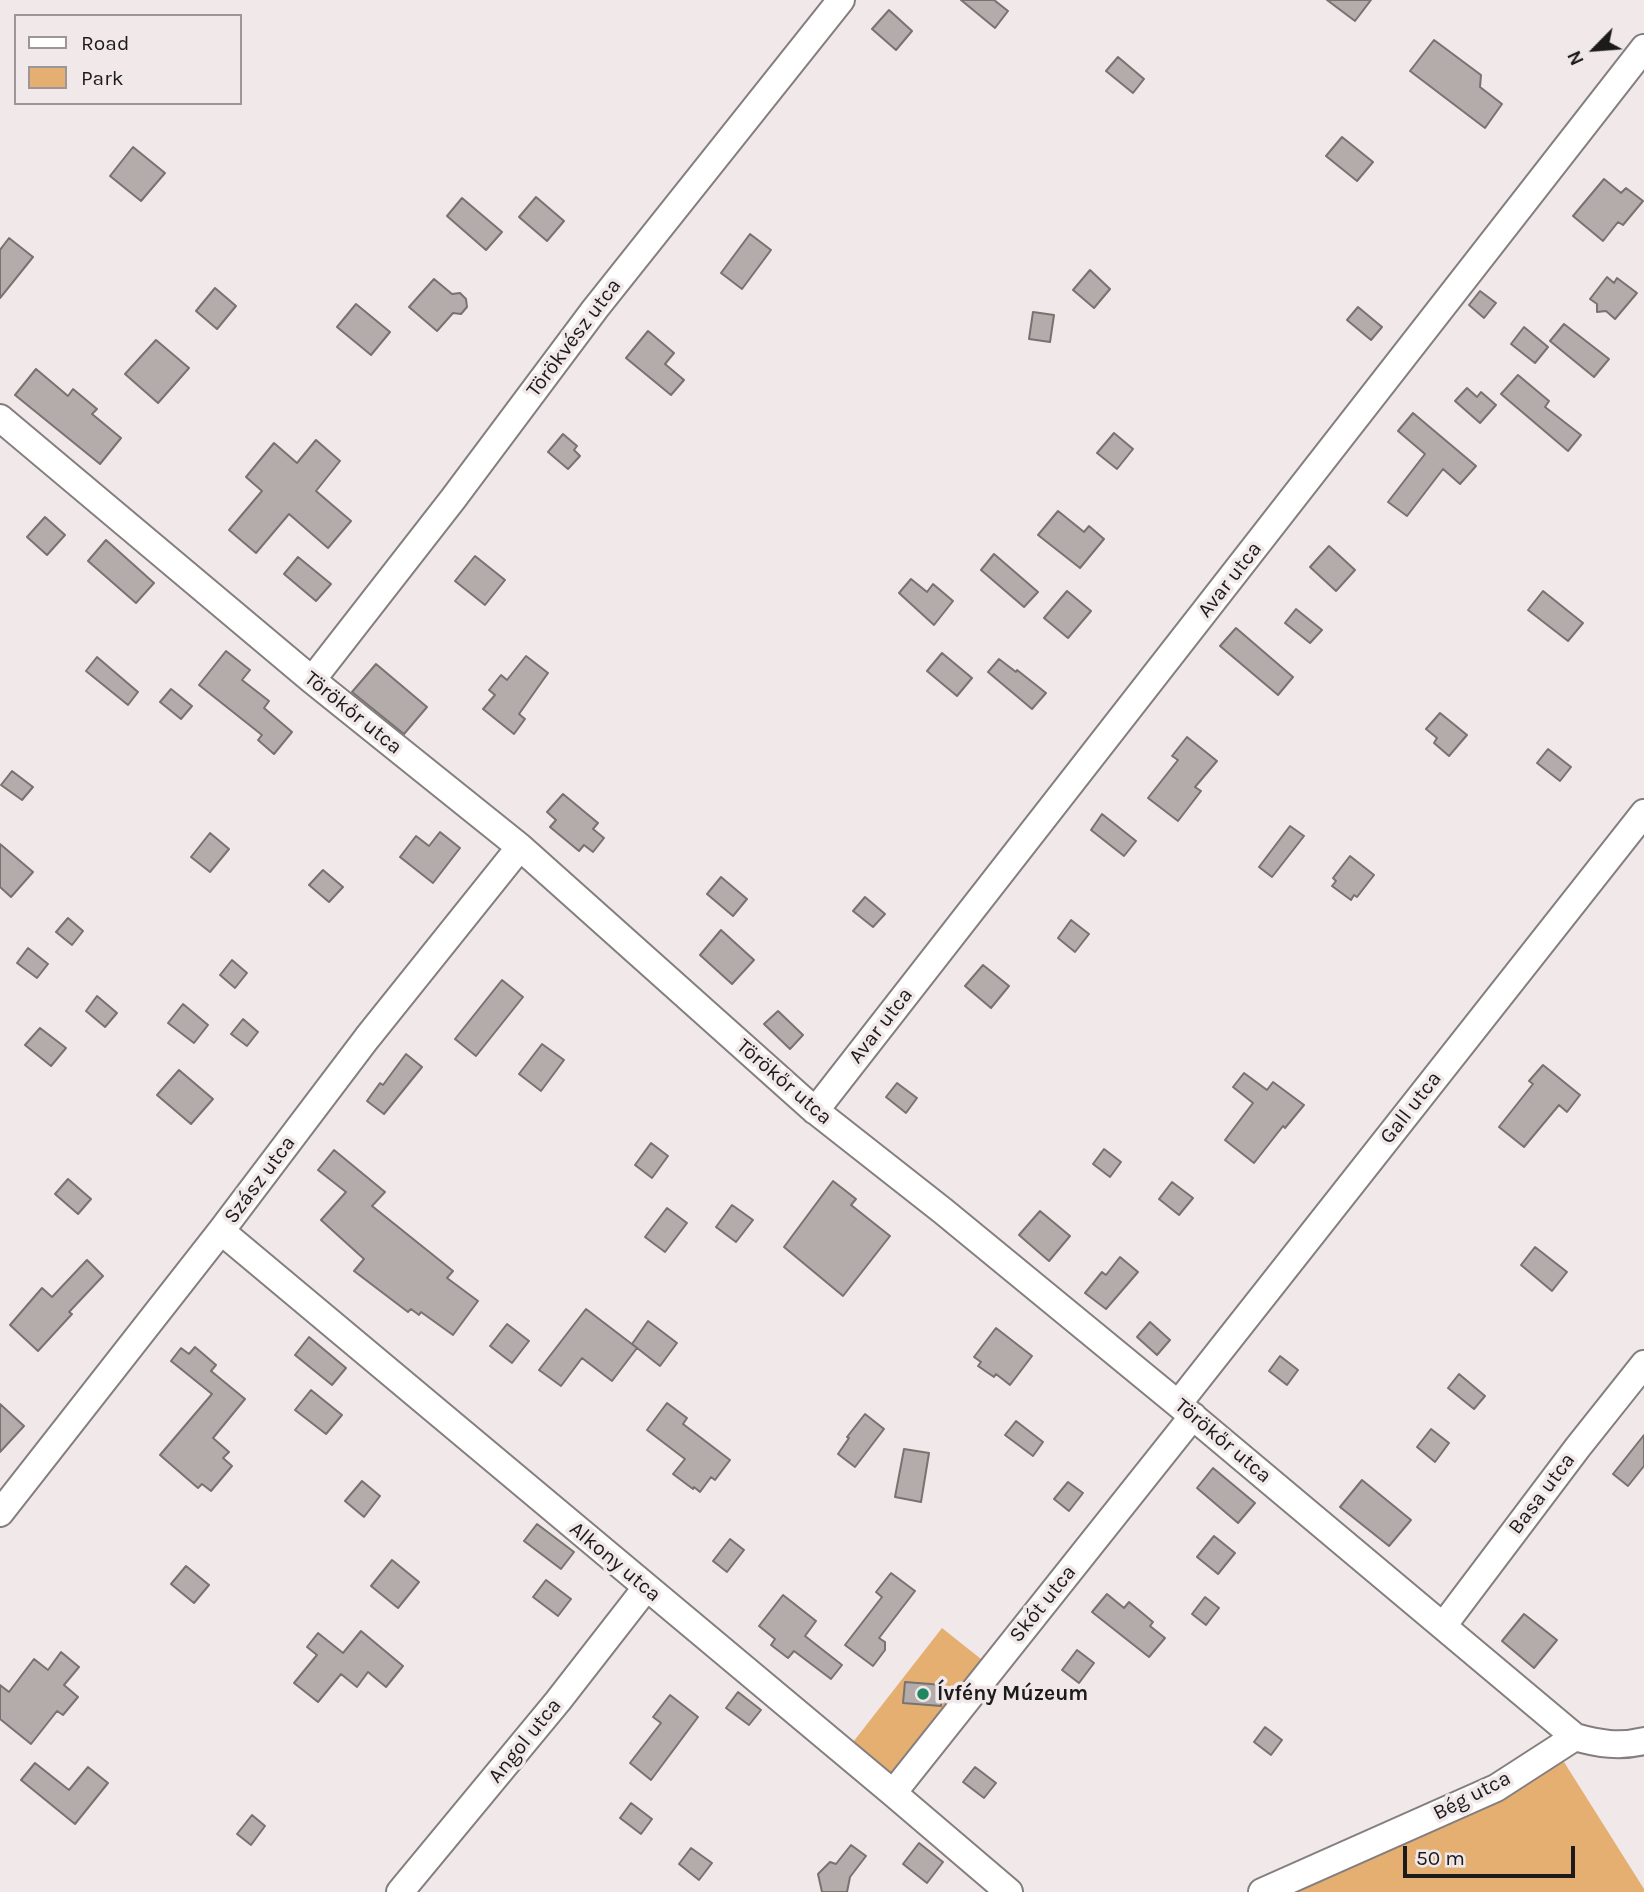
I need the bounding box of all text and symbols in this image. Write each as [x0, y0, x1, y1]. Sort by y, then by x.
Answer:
legend [14, 14, 242, 105]
north arrow [1560, 14, 1630, 84]
text: Road [81, 31, 129, 55]
text: N [1563, 47, 1589, 69]
text: Park [81, 66, 124, 90]
street label: Törökvész utca [521, 274, 627, 402]
street label: Avar utca [1193, 537, 1267, 623]
street label: Törökőr utca [299, 666, 407, 760]
street label: Avar utca [844, 983, 918, 1069]
street label: Törökőr utca [731, 1034, 837, 1130]
street label: Gall utca [1375, 1067, 1447, 1149]
street label: Szász utca [219, 1131, 301, 1229]
street label: Törökőr utca [1170, 1393, 1276, 1489]
street label: Basa utca [1503, 1448, 1581, 1540]
street label: Alkony utca [564, 1516, 666, 1608]
street label: Skót utca [1004, 1560, 1082, 1648]
place label: Ívfény Múzeum [937, 1681, 1088, 1707]
marker: Ívfény Múzeum [915, 1686, 931, 1702]
street label: Angol utca [483, 1693, 567, 1789]
street label: Bég utca [1429, 1766, 1515, 1826]
scale bar [1406, 1832, 1578, 1876]
text: 50 m [1416, 1846, 1465, 1870]

